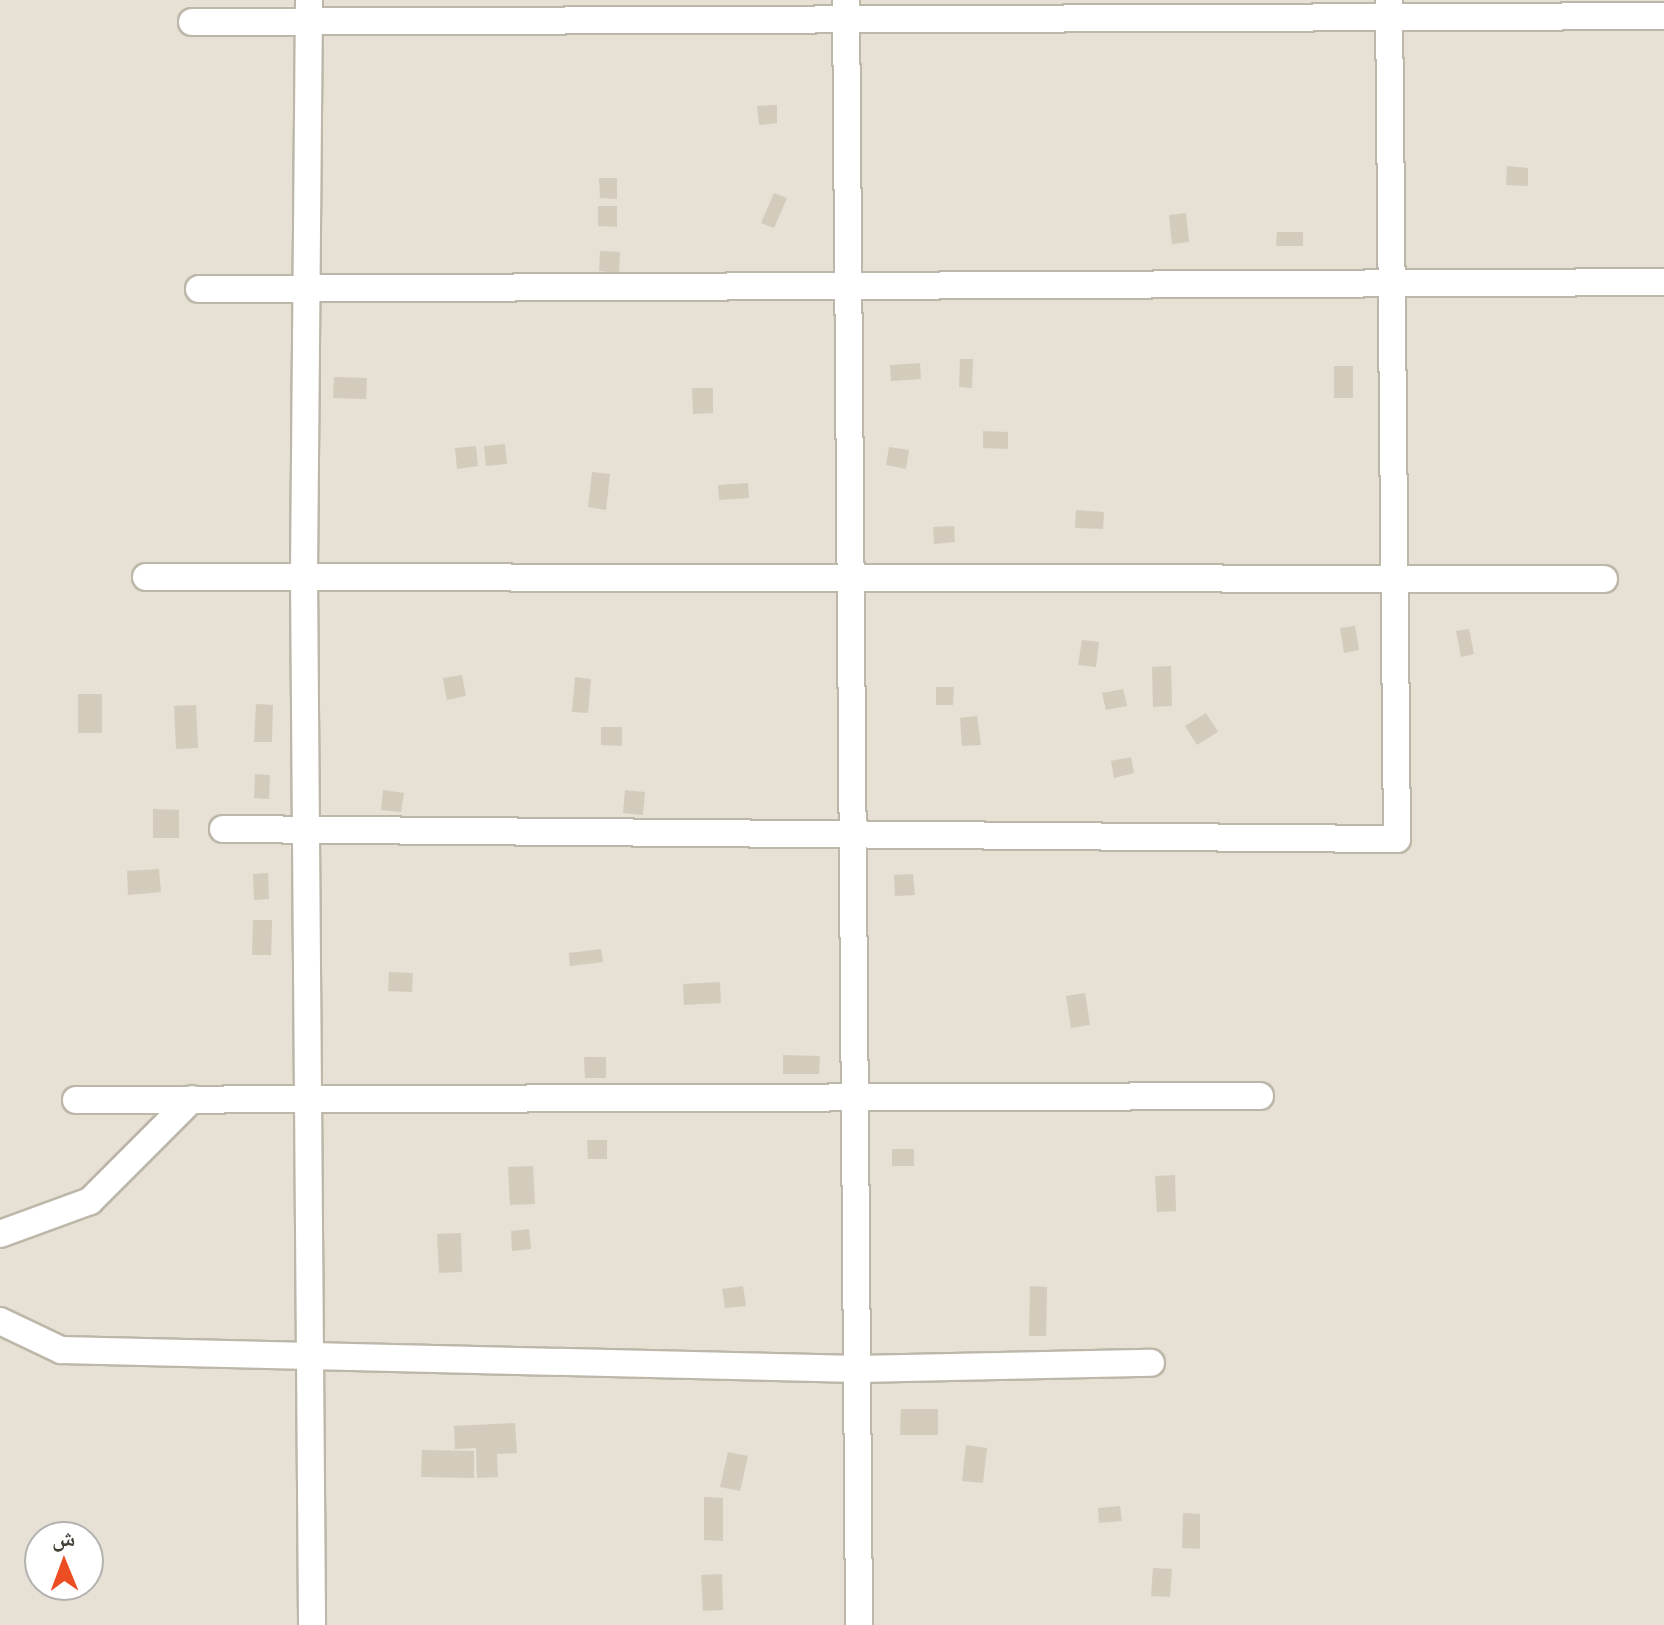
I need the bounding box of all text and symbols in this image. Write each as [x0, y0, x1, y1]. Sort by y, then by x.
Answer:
north arrow [24, 1521, 104, 1601]
text: ش [52, 1526, 75, 1551]

